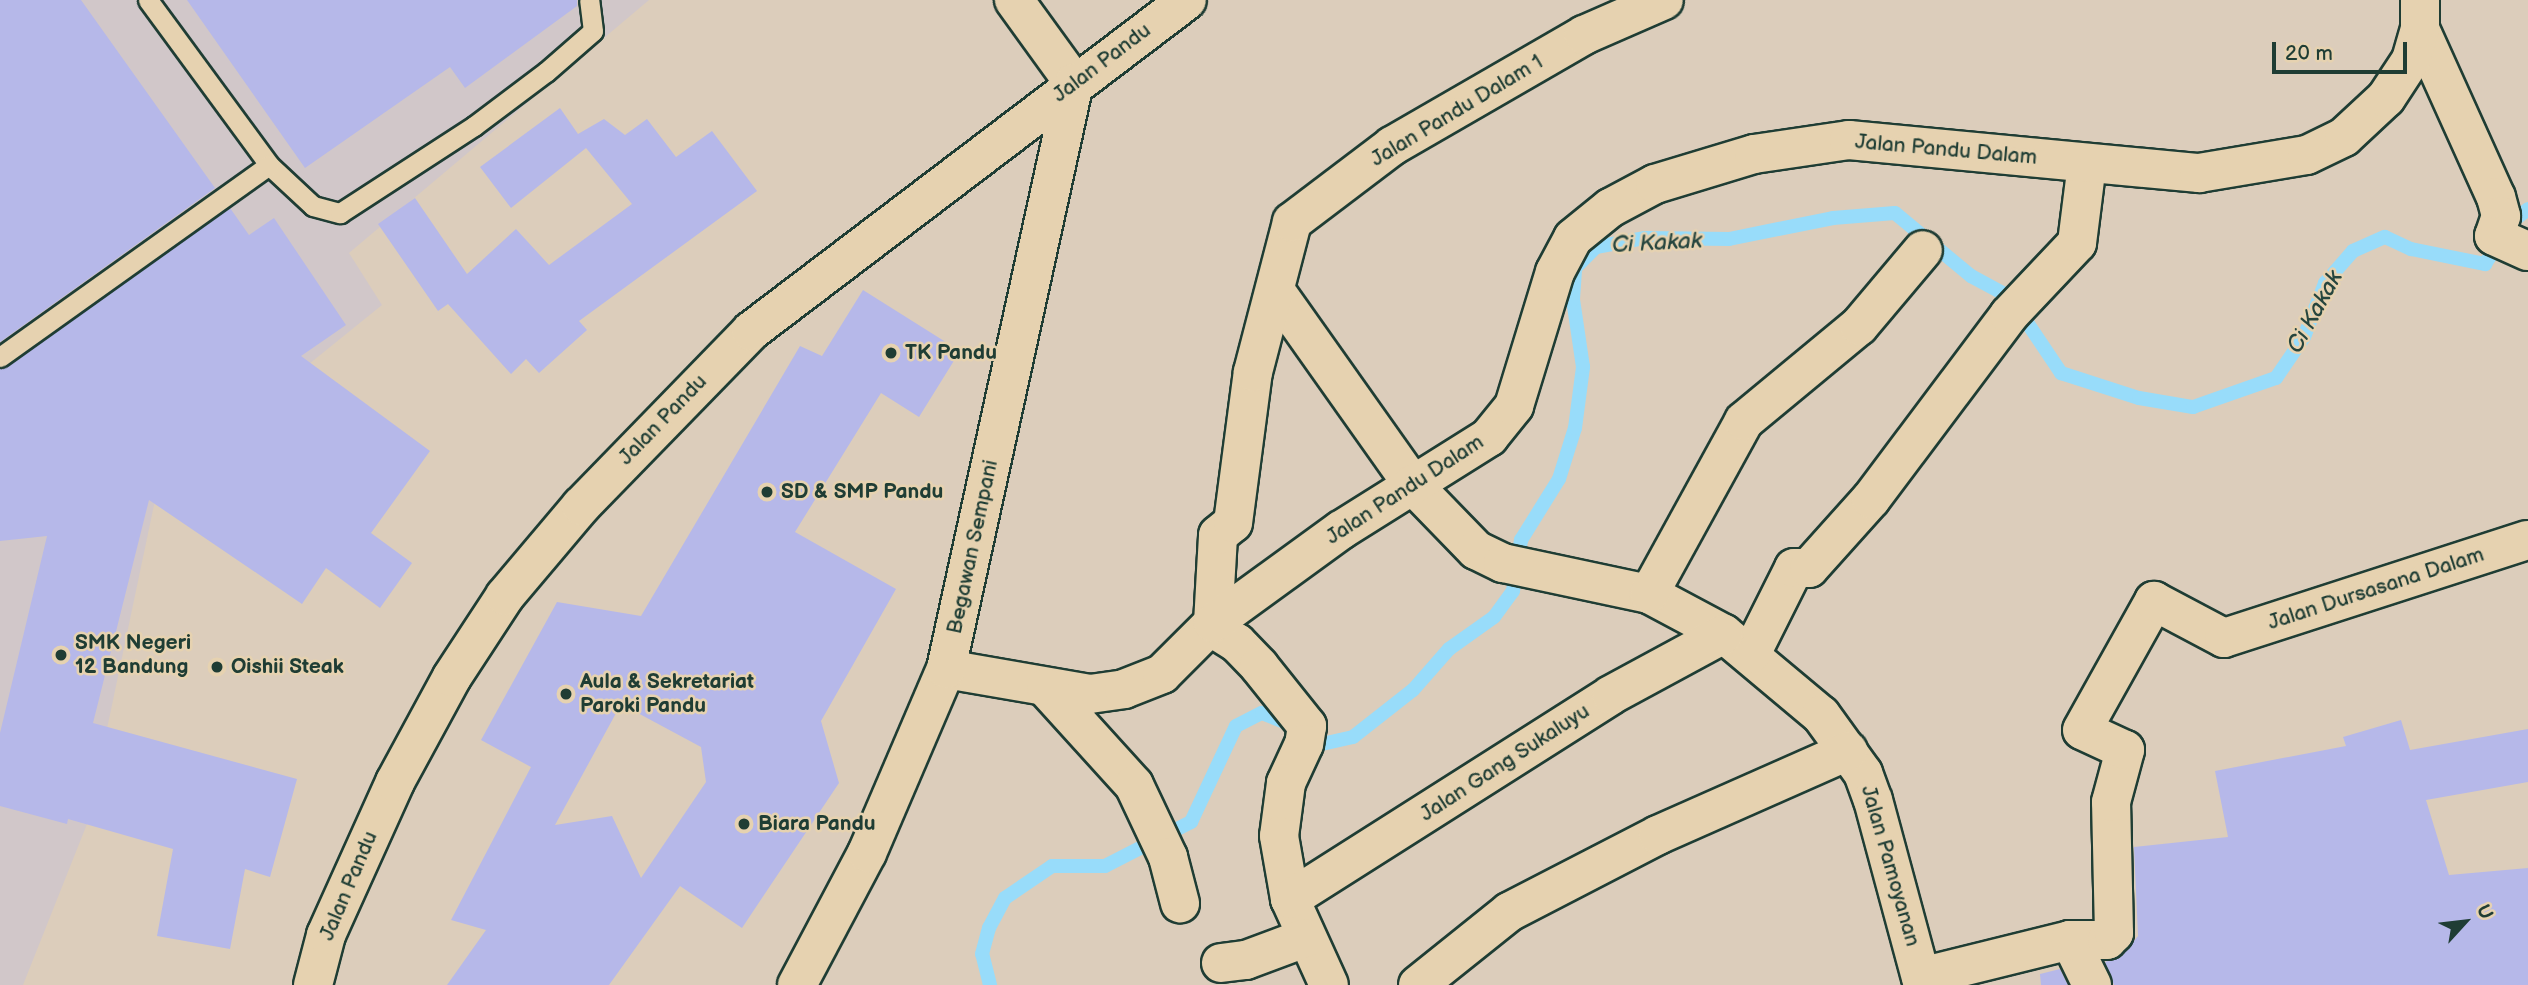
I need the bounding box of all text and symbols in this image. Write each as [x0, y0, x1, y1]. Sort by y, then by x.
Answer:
street label: Jalan Pandu [1048, 18, 1156, 108]
scale bar [2276, 28, 2411, 72]
text: 20 m [2285, 41, 2333, 66]
street label: Jalan Pandu Dalam 1 [1366, 50, 1548, 172]
street label: Jalan Pandu Dalam [1854, 129, 2038, 171]
water label: Ci Kakak [1611, 227, 1703, 259]
water label: Ci Kakak [2281, 266, 2349, 358]
place label: TK Pandu [905, 340, 997, 366]
marker: TK Pandu [883, 345, 899, 361]
street label: Jalan Pandu [614, 369, 712, 471]
street label: Jalan Pandu Dalam [1322, 430, 1488, 550]
street label: Begawan Sempani [942, 458, 1004, 636]
place label: SD & SMP Pandu [781, 479, 943, 505]
marker: SD & SMP Pandu [759, 484, 775, 500]
street label: Jalan Dursasana Dalam [2265, 542, 2487, 636]
place label: SMK Negeri 12 Bandung [75, 630, 191, 680]
marker: SMK Negeri 12 Bandung [53, 647, 69, 663]
place label: Oishii Steak [231, 654, 344, 680]
marker: Oishii Steak [209, 659, 225, 675]
place label: Aula & Sekretariat Paroki Pandu [580, 669, 754, 719]
marker: Aula & Sekretariat Paroki Pandu [558, 686, 574, 702]
street label: Jalan Gang Sukaluyu [1415, 699, 1595, 827]
street label: Jalan Pamoyanan [1855, 783, 1925, 949]
place label: Biara Pandu [758, 811, 876, 837]
marker: Biara Pandu [736, 816, 752, 832]
street label: Jalan Pandu [315, 828, 383, 944]
north arrow [2430, 887, 2500, 957]
text: U [2471, 901, 2497, 923]

